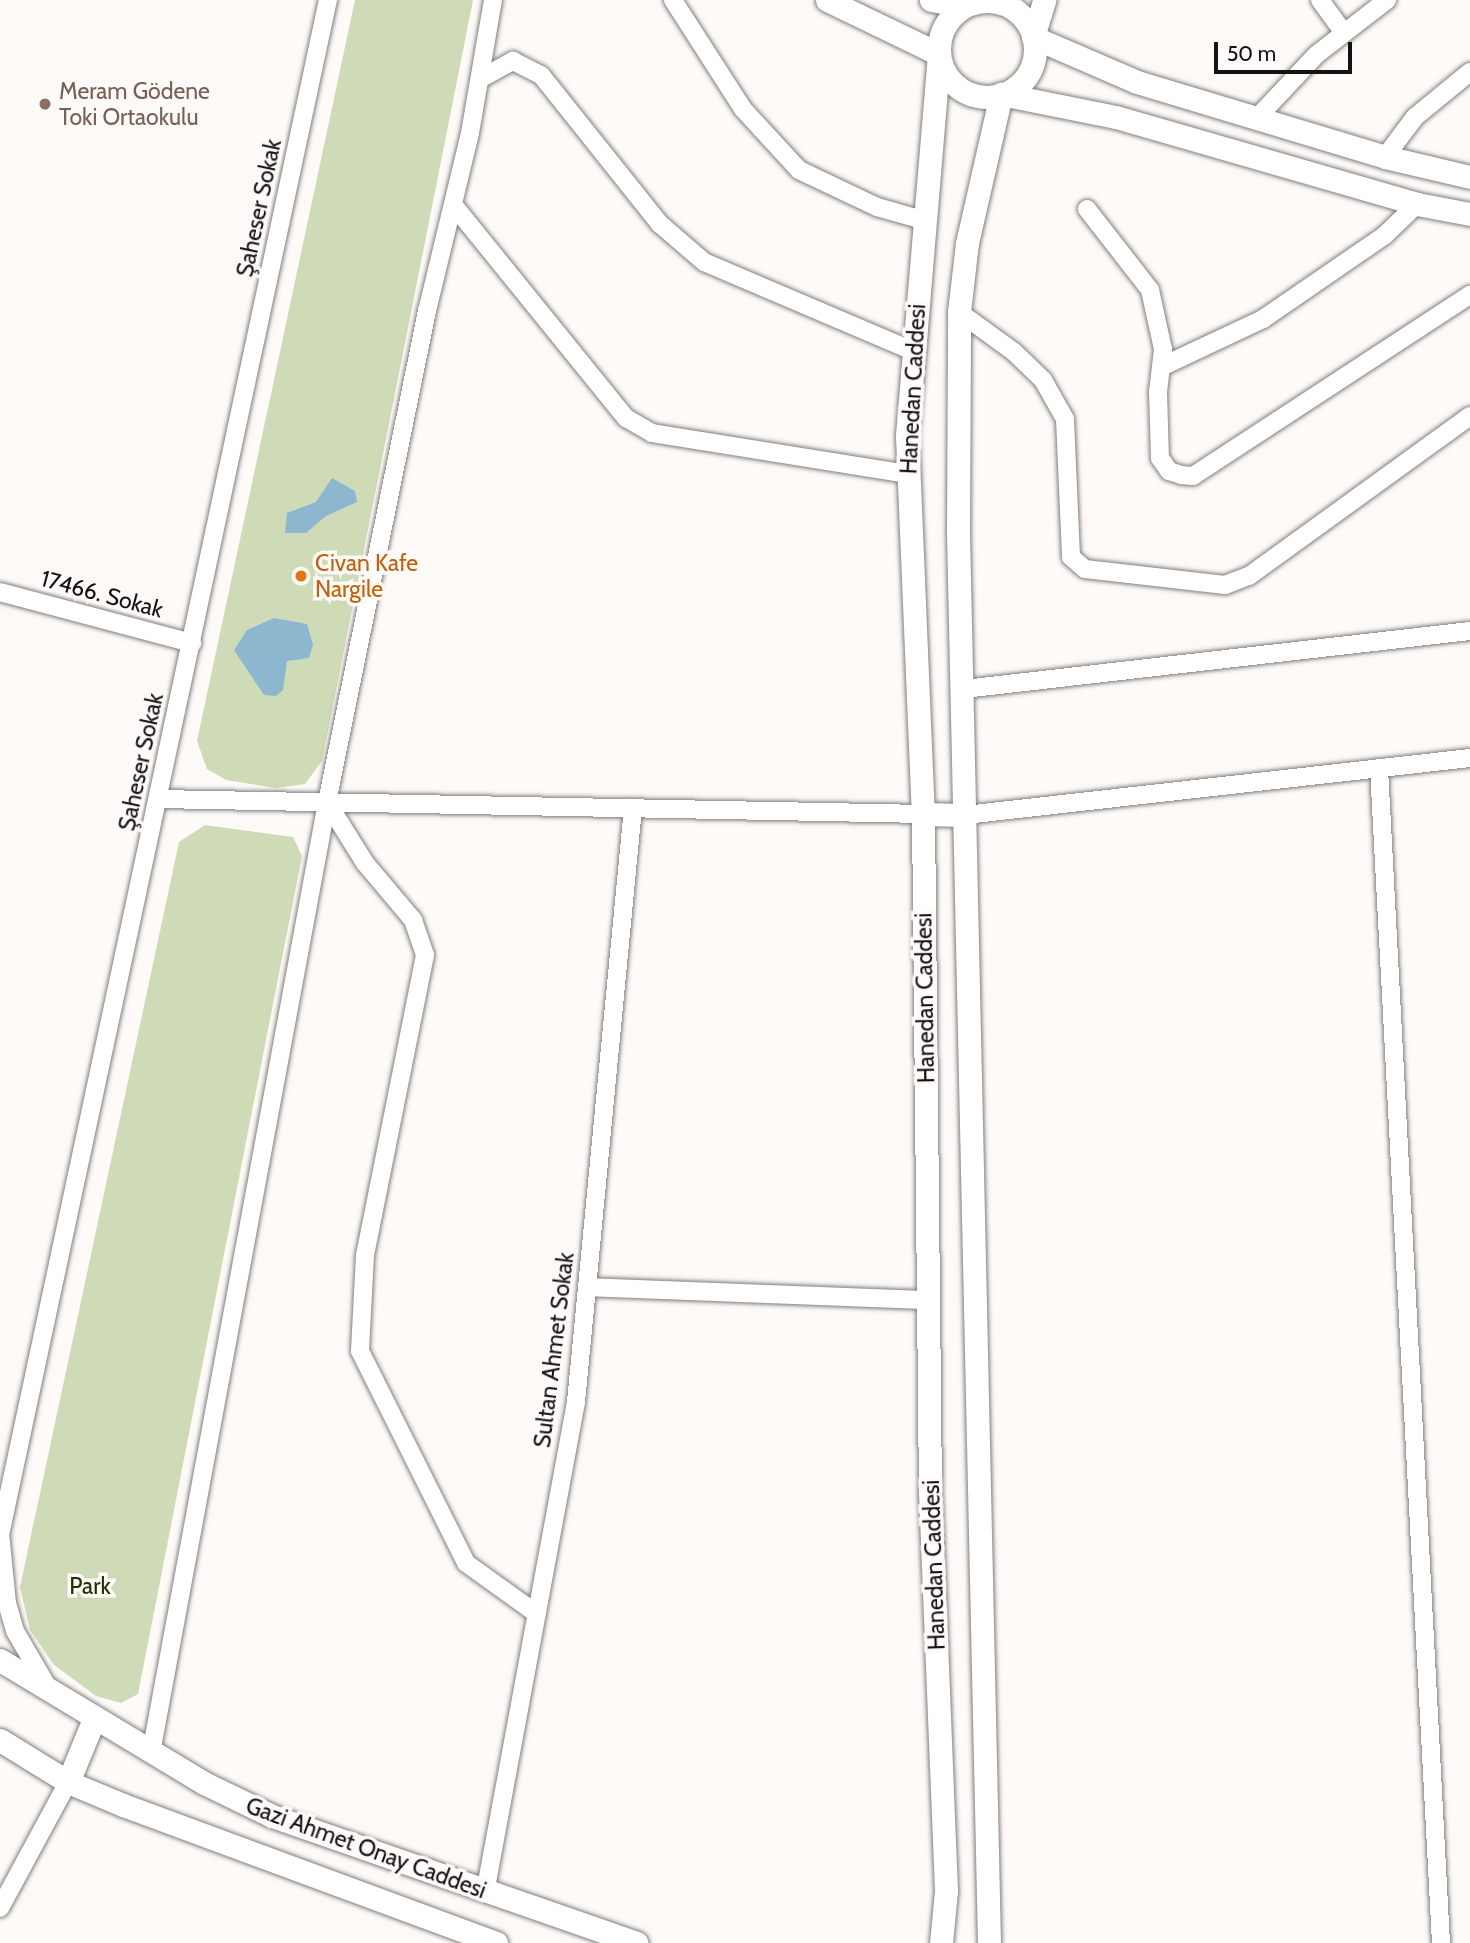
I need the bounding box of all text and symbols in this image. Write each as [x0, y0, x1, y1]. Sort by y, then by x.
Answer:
scale bar [1218, 28, 1356, 72]
text: 50 m [1227, 41, 1276, 66]
place label: Meram Gödene Toki Ortaokulu [59, 77, 210, 131]
marker: Meram Gödene Toki Ortaokulu [37, 96, 53, 112]
street label: Şaheser Sokak [231, 137, 287, 279]
street label: Hanedan Caddesi [895, 303, 931, 475]
place label: Civan Kafe Nargile [315, 549, 418, 603]
street label: 17466. Sokak [38, 564, 166, 624]
marker: Civan Kafe Nargile [293, 568, 309, 584]
street label: Şaheser Sokak [113, 691, 169, 833]
street label: Hanedan Caddesi [910, 913, 940, 1083]
street label: Sultan Ahmet Sokak [528, 1251, 580, 1449]
street label: Hanedan Caddesi [917, 1479, 951, 1651]
park label: Park [69, 1572, 111, 1600]
street label: Gazi Ahmet Onay Caddesi [242, 1792, 490, 1904]

